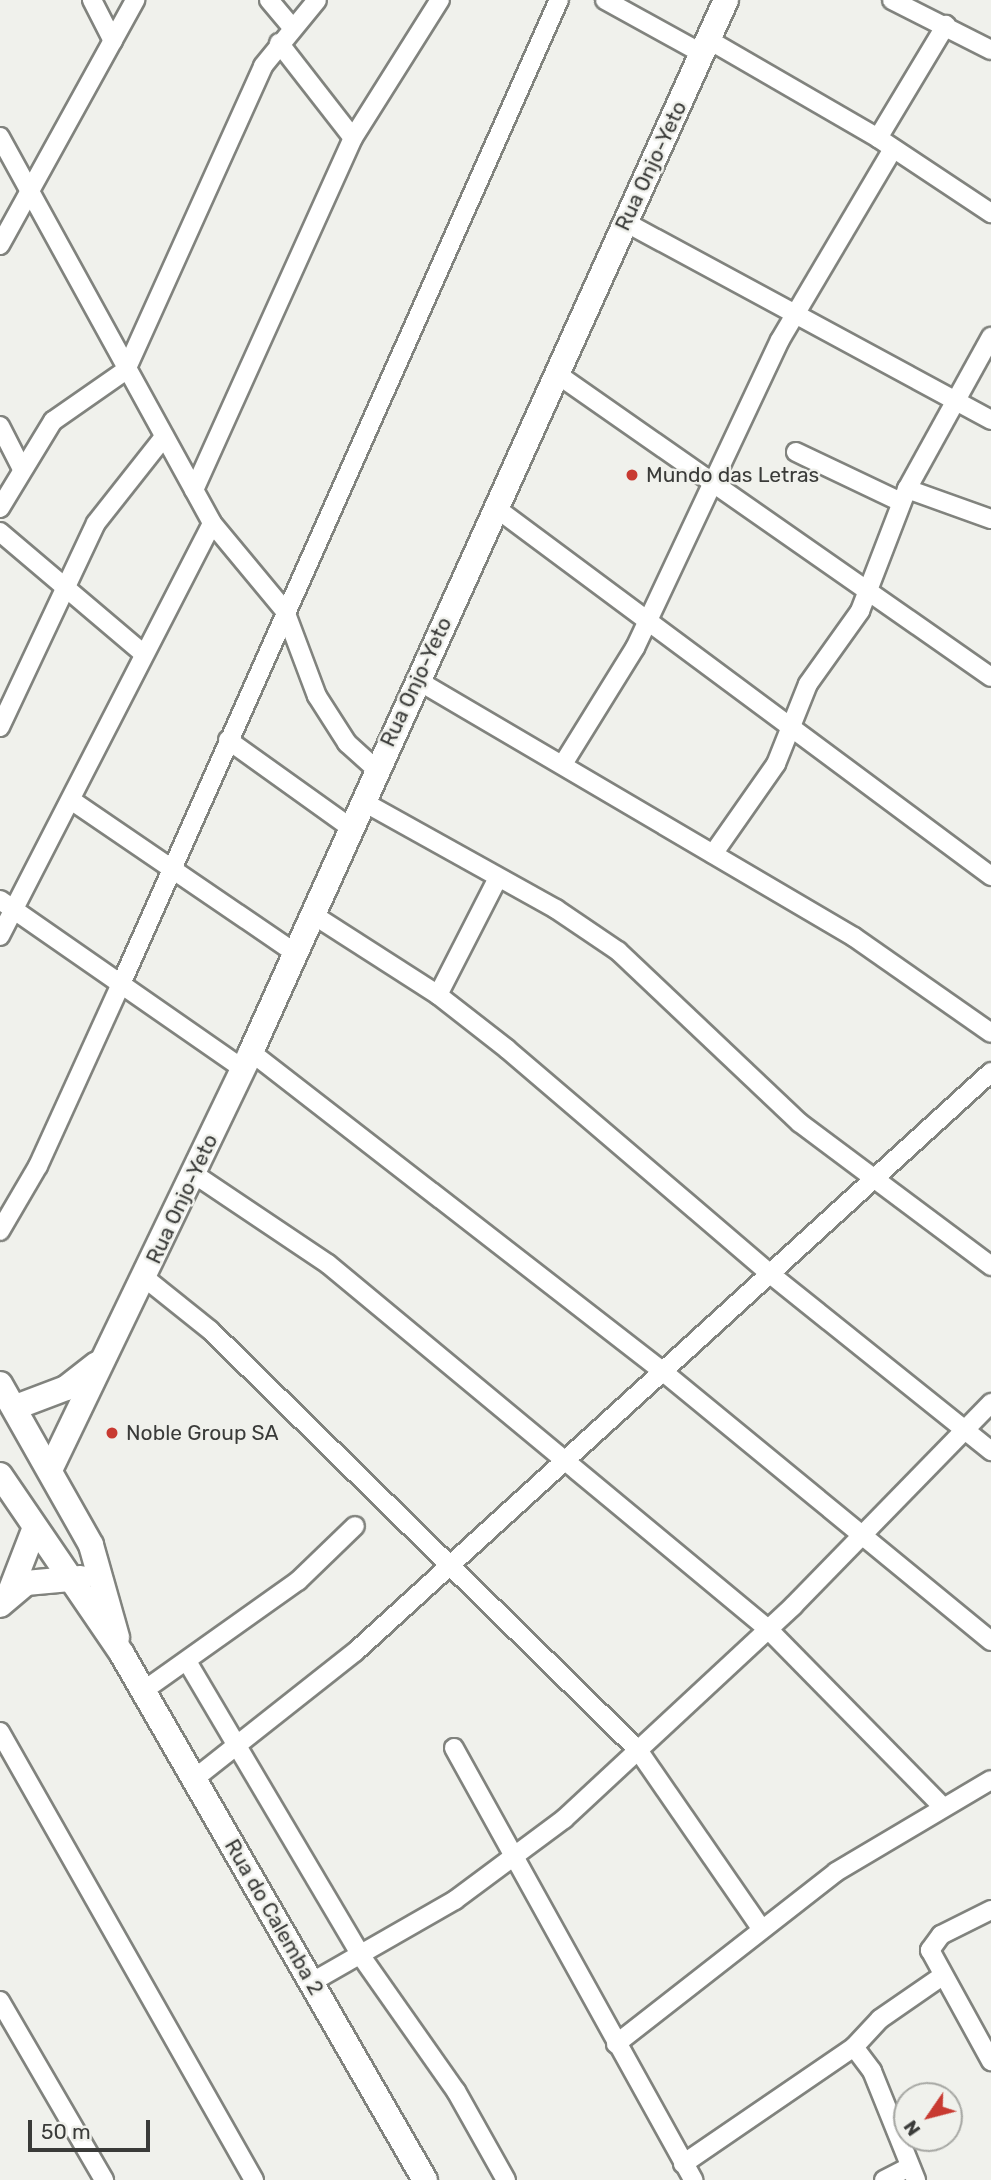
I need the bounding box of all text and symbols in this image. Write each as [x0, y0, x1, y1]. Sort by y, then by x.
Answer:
street label: Rua Onjo-Yeto [610, 97, 692, 235]
place label: Mundo das Letras [646, 462, 819, 488]
marker: Mundo das Letras [624, 467, 640, 483]
street label: Rua Onjo-Yeto [375, 613, 457, 751]
street label: Rua Onjo-Yeto [141, 1130, 223, 1268]
place label: Noble Group SA [126, 1420, 278, 1446]
marker: Noble Group SA [104, 1425, 120, 1441]
street label: Rua do Calemba 2 [219, 1835, 329, 1999]
north arrow [893, 2082, 963, 2152]
scale bar [32, 2106, 154, 2150]
text: N [899, 2116, 925, 2140]
text: 50 m [41, 2119, 91, 2144]

